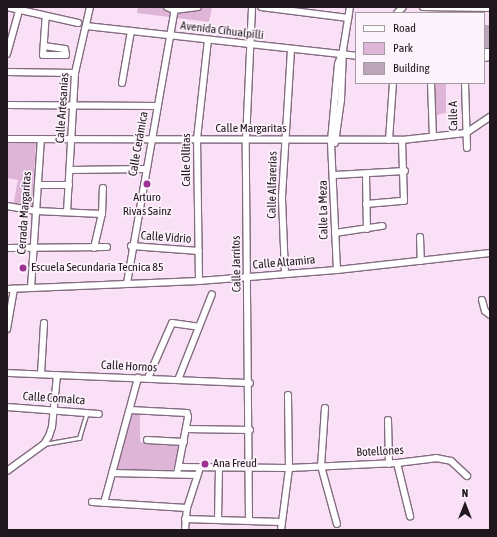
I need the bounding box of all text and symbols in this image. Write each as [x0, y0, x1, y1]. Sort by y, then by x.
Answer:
legend [355, 12, 485, 84]
street label: Avenida Cihualpilli [180, 19, 264, 43]
text: Road [393, 21, 416, 35]
text: Park [393, 41, 413, 55]
text: Building [393, 61, 430, 75]
street label: Calle Artesanías [53, 72, 73, 144]
street label: Calle A [447, 101, 461, 131]
street label: Calle Cerámica [126, 111, 152, 177]
street label: Calle Margaritas [215, 122, 287, 136]
street label: Calle Ollitas [180, 133, 194, 187]
street label: Calle Alfarerías [265, 151, 281, 219]
street label: Cerrada Margaritas [15, 171, 35, 255]
marker: Arturo Rivas Sainz [142, 179, 152, 189]
street label: Calle La Meza [316, 180, 332, 240]
place label: Arturo Rivas Sainz [123, 191, 171, 219]
street label: Calle Vidrio [140, 229, 192, 247]
street label: Calle Jarritos [229, 235, 245, 293]
street label: Calle Altamira [252, 253, 316, 273]
place label: Escuela Secundaria Tecnica 85 [31, 261, 164, 275]
marker: Escuela Secundaria Tecnica 85 [18, 263, 28, 273]
street label: Calle Hornos [101, 358, 157, 376]
street label: Calle Comalca [22, 390, 86, 408]
street label: Botellones [356, 444, 404, 460]
place label: Ana Freud [213, 457, 257, 471]
marker: Ana Freud [200, 459, 210, 469]
north arrow [445, 485, 485, 525]
text: N [462, 487, 468, 499]

